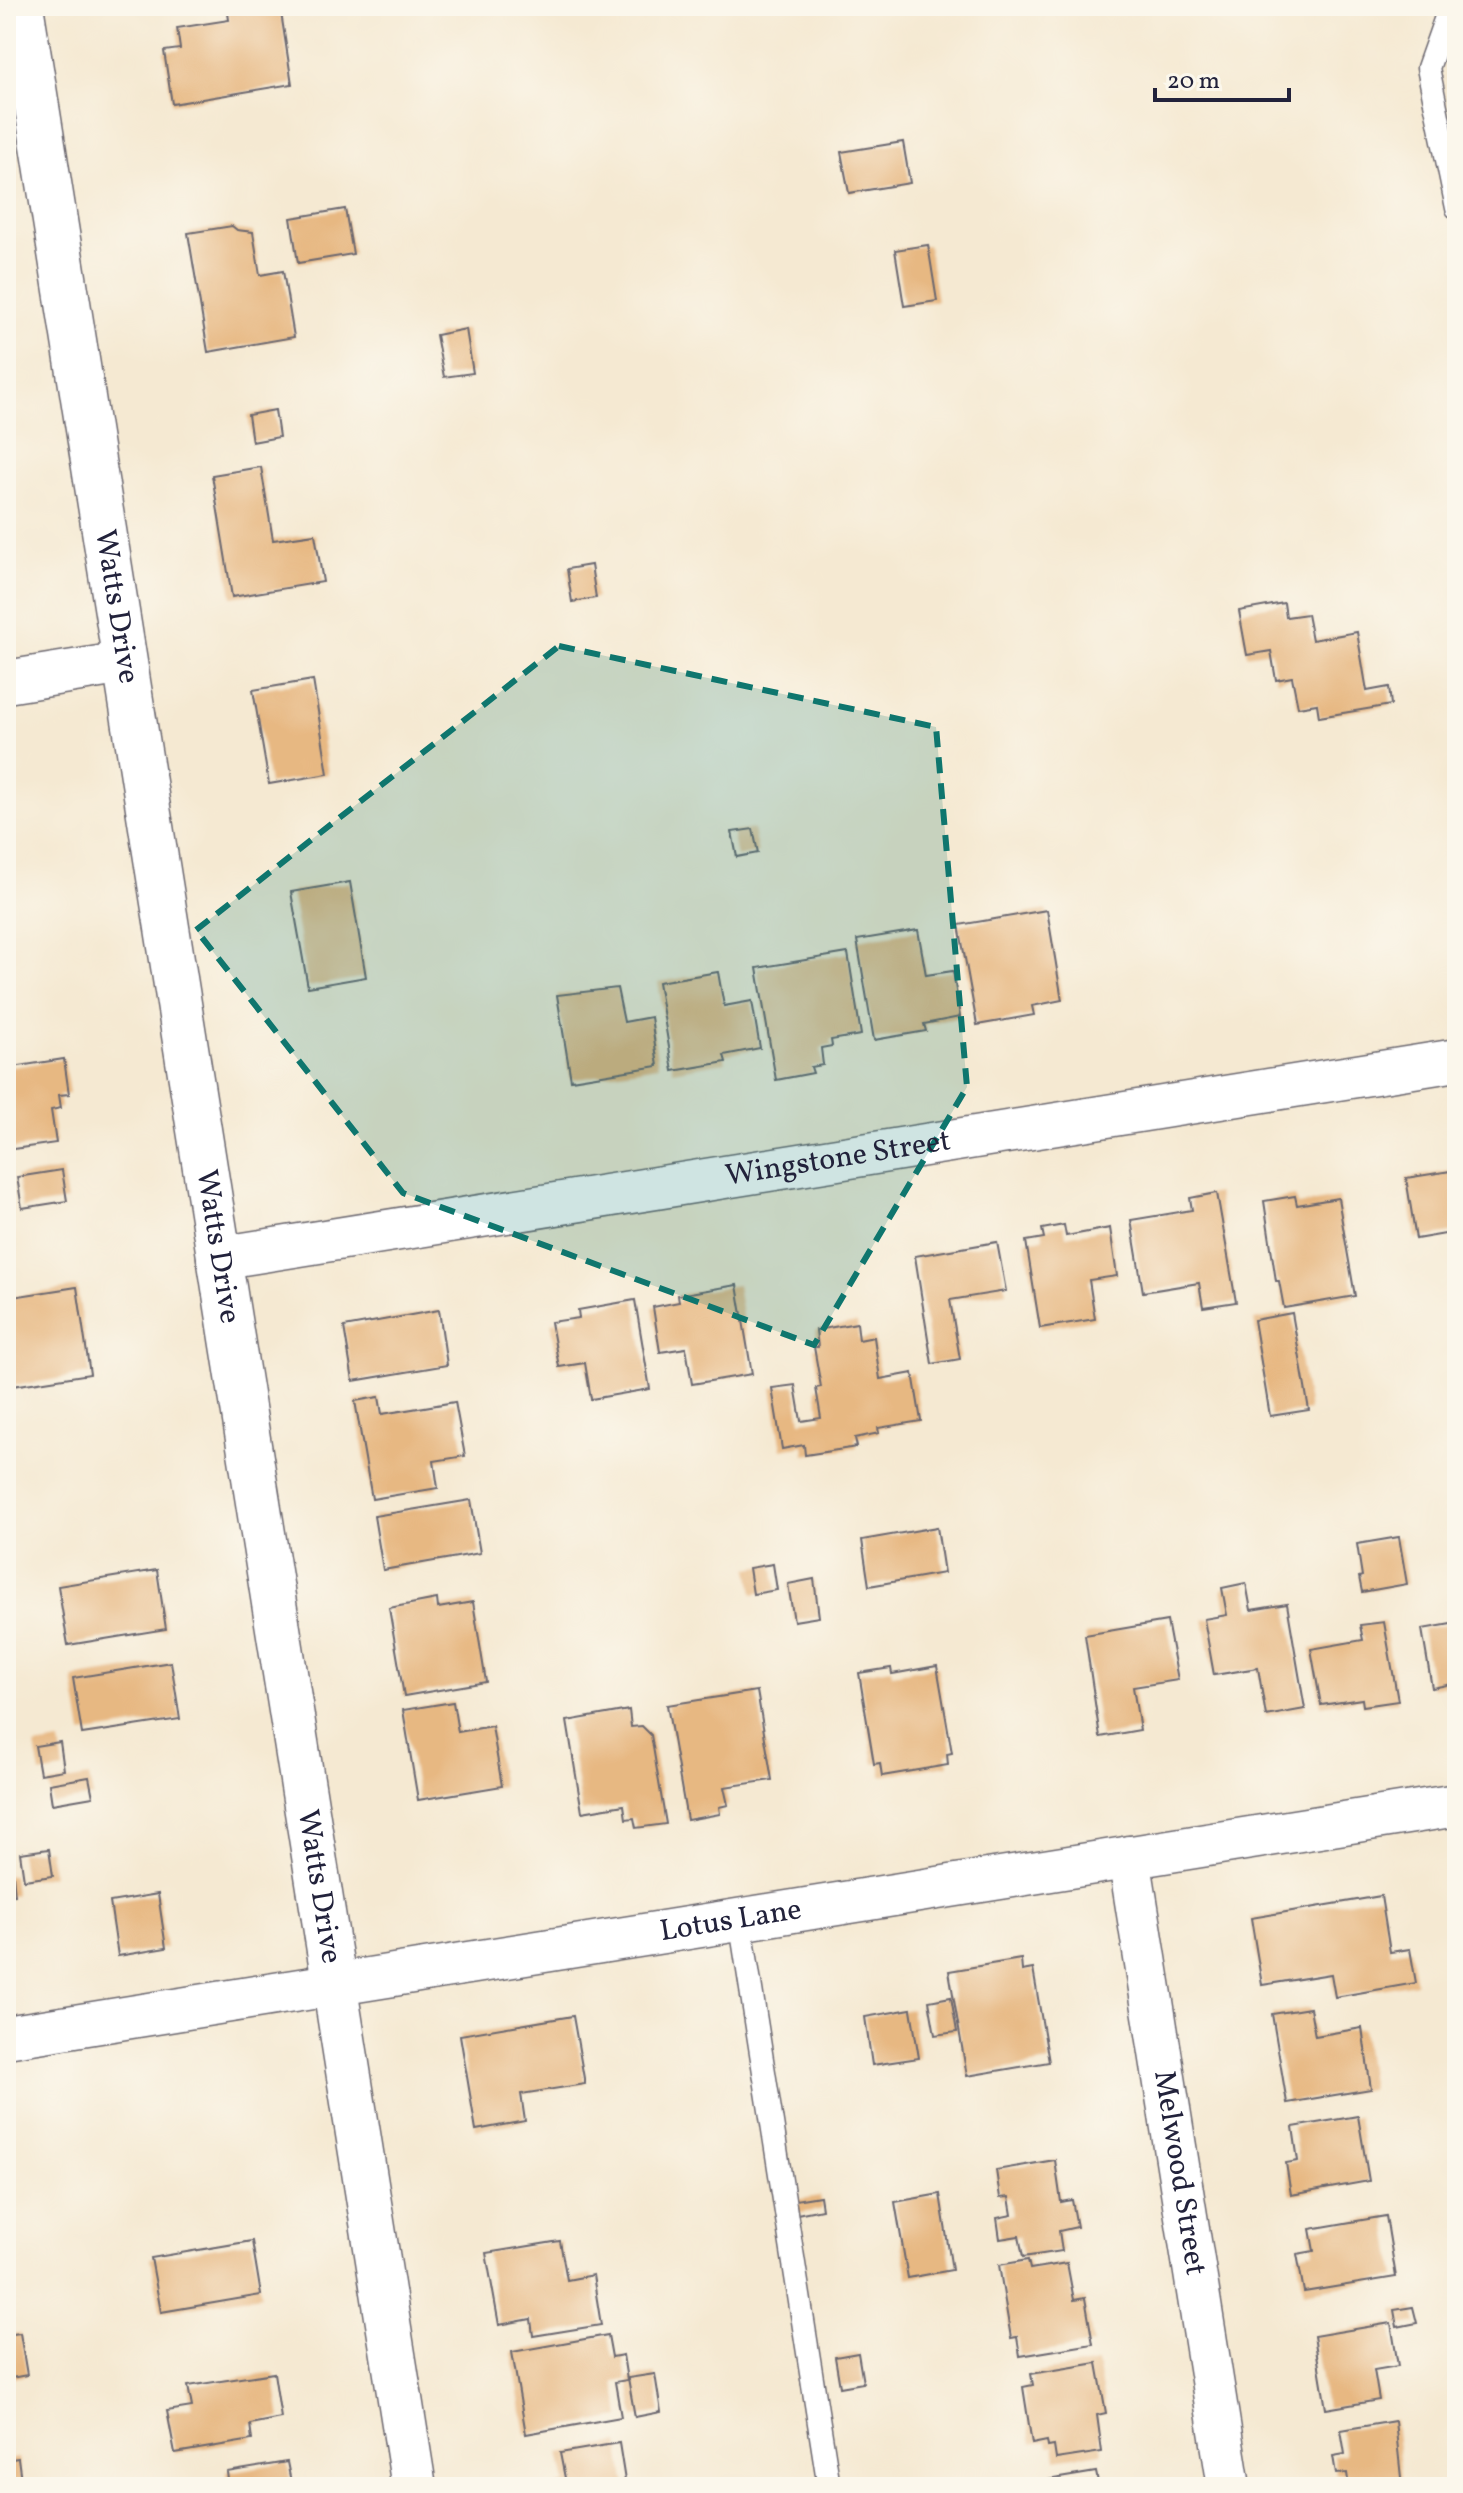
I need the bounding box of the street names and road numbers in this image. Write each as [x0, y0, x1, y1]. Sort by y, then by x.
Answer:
street label: Watts Drive [83, 526, 149, 687]
street label: Wingstone Street [723, 1120, 954, 1198]
street label: Watts Drive [185, 1167, 250, 1327]
street label: Watts Drive [286, 1807, 352, 1967]
street label: Lotus Lane [657, 1889, 805, 1953]
street label: Melwood Street [1142, 2068, 1216, 2279]

